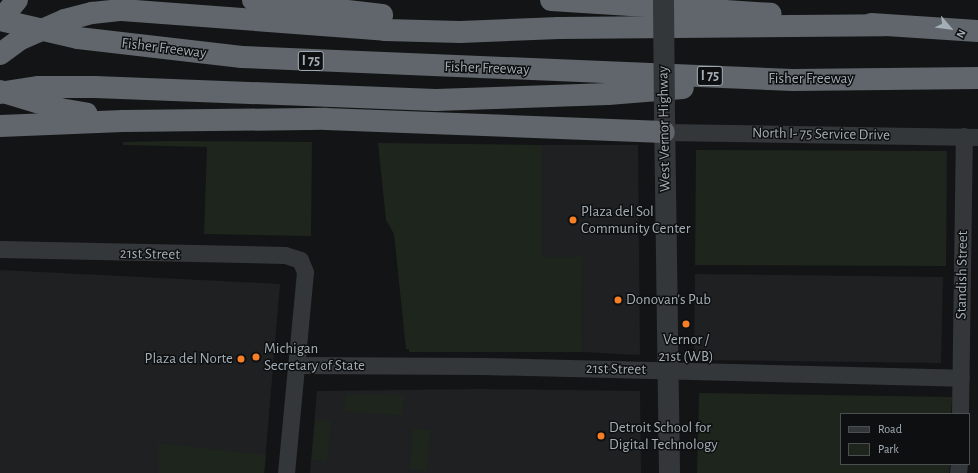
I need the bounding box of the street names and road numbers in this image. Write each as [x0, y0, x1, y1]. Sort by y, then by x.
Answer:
street label: Fisher Freeway [121, 34, 207, 62]
road number: I 75 [297, 49, 325, 73]
street label: Fisher Freeway [444, 58, 530, 78]
road number: I 75 [696, 64, 724, 88]
street label: West Vernor Highway [654, 66, 674, 192]
street label: Fisher Freeway [768, 70, 854, 88]
street label: North I- 75 Service Drive [752, 124, 890, 144]
street label: Standish Street [952, 230, 972, 320]
street label: 21st Street [120, 244, 180, 264]
street label: 21st Street [586, 359, 646, 379]

